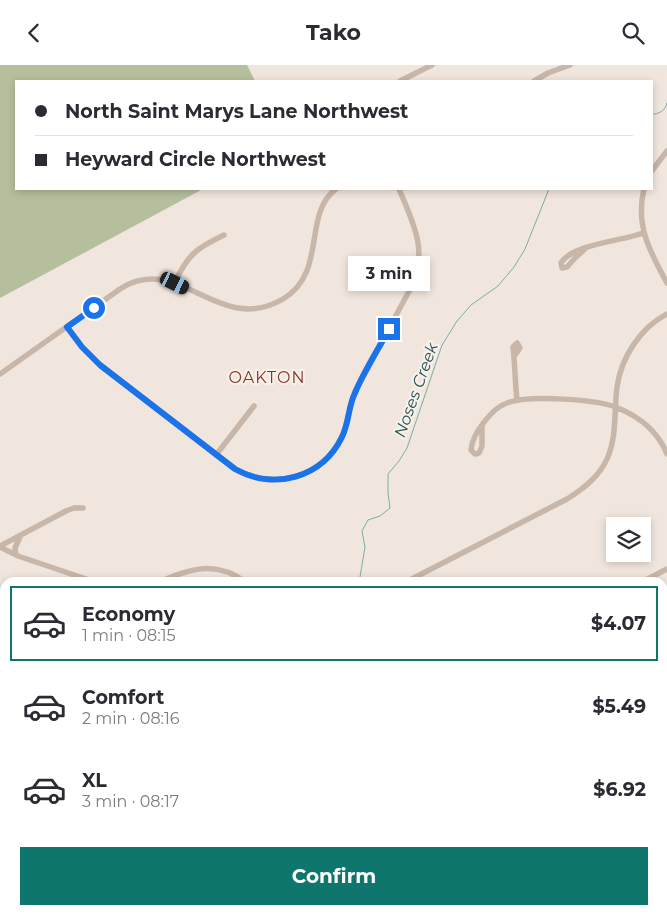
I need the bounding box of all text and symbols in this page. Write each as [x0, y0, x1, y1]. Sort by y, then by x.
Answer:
icon: back [20, 19, 48, 47]
text: Tako [306, 19, 361, 46]
icon: search [619, 19, 647, 47]
text: North Saint Marys Lane Northwest [65, 100, 408, 123]
text: Heyward Circle Northwest [65, 148, 326, 171]
callout: 3 min [348, 257, 430, 291]
text: 3 min [366, 264, 412, 283]
car [158, 270, 191, 296]
route start [83, 297, 105, 319]
route end [378, 318, 400, 340]
water label: Noses Creek [390, 339, 442, 440]
district label: OAKTON [228, 368, 306, 387]
map controls [606, 517, 651, 562]
button: layers [606, 517, 651, 562]
icon: car [22, 601, 67, 646]
text: Economy [82, 603, 175, 626]
text: $4.07 [591, 612, 646, 635]
text: 1 min · 08:15 [82, 626, 176, 645]
icon: car [22, 684, 67, 729]
text: Comfort [82, 686, 164, 709]
text: $5.49 [592, 695, 646, 718]
text: 2 min · 08:16 [82, 709, 180, 728]
icon: car [22, 767, 67, 812]
text: XL [82, 769, 107, 792]
text: $6.92 [593, 778, 646, 801]
text: 3 min · 08:17 [82, 792, 179, 811]
button: Confirm [20, 847, 648, 905]

